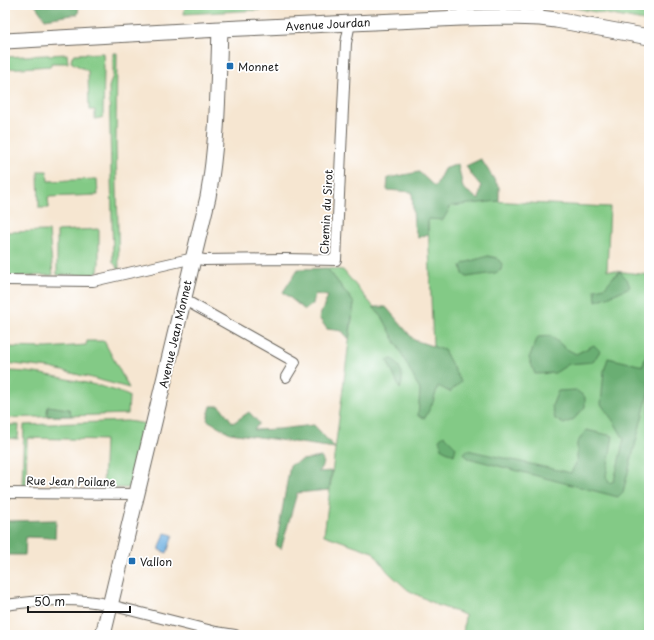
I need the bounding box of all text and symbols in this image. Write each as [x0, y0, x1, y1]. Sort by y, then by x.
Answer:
street label: Avenue Jourdan [285, 13, 371, 35]
place label: Monnet [238, 58, 279, 75]
marker: Monnet [225, 61, 235, 71]
street label: Chemin du Sirot [315, 169, 337, 255]
street label: Avenue Jean Monnet [154, 278, 196, 390]
street label: Rue Jean Poilane [26, 472, 116, 490]
place label: Vallon [140, 553, 172, 570]
marker: Vallon [127, 556, 137, 566]
scale bar [28, 588, 130, 614]
text: 50 m [34, 592, 65, 610]

